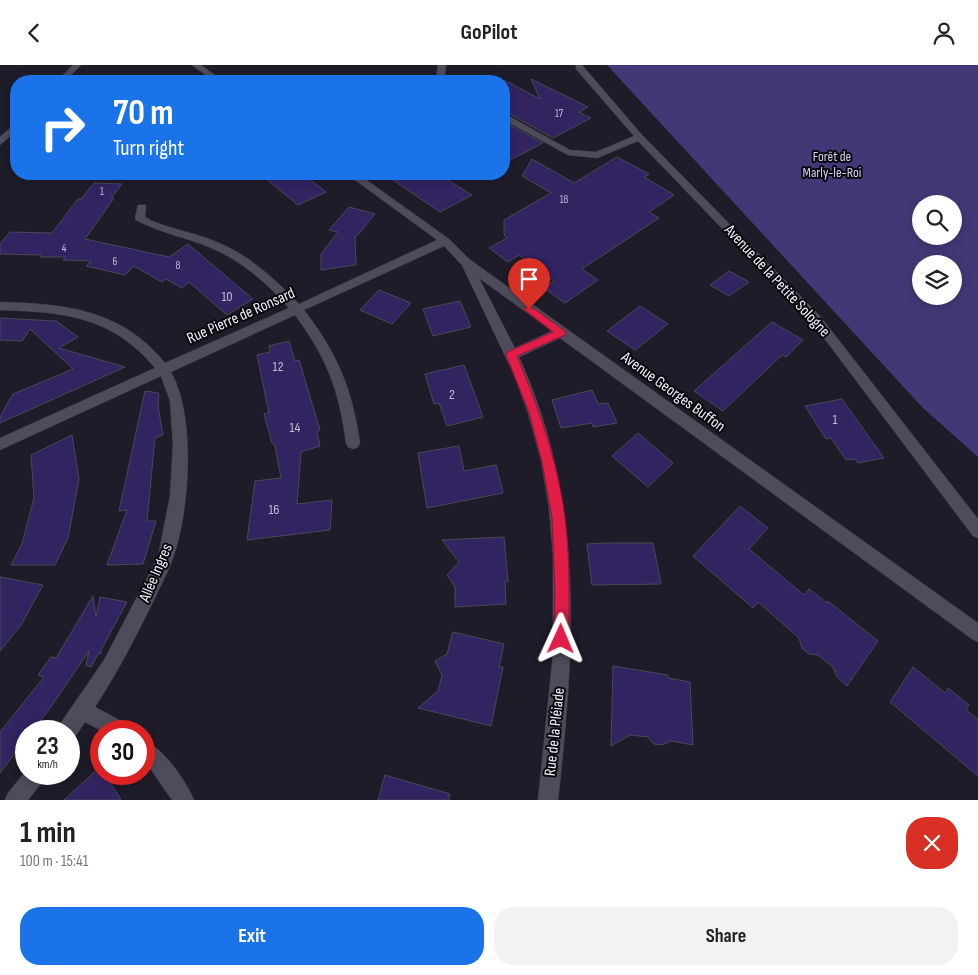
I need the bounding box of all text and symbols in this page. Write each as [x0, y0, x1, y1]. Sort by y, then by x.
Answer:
icon: back [20, 19, 48, 47]
text: GoPilot [461, 19, 517, 46]
icon: person [930, 19, 958, 47]
text: 70 m [113, 92, 173, 135]
icon: right [30, 95, 95, 160]
house number: 17 [555, 107, 564, 120]
text: Turn right [113, 135, 184, 162]
park label: Forêt de Marly-le-Roi [803, 148, 861, 181]
house number: 1 [100, 185, 104, 198]
house number: 18 [560, 193, 569, 206]
map controls [912, 195, 962, 305]
button: search [912, 195, 962, 245]
street label: Avenue de la Petite Sologne [719, 220, 834, 341]
house number: 4 [62, 242, 67, 255]
house number: 6 [113, 255, 118, 268]
button: layers [912, 255, 962, 305]
pin [508, 258, 550, 309]
house number: 8 [176, 259, 181, 272]
icon: arrive [515, 265, 543, 293]
street label: Rue Pierre de Ronsard [184, 284, 298, 348]
house number: 10 [221, 288, 233, 305]
street label: Avenue Georges Buffon [616, 347, 729, 436]
house number: 12 [273, 358, 284, 375]
house number: 2 [449, 386, 455, 403]
house number: 1 [833, 411, 838, 428]
house number: 14 [290, 419, 301, 436]
house number: 16 [268, 501, 280, 518]
street label: Allée Ingres [135, 541, 177, 606]
position arrow [534, 612, 586, 664]
street label: Rue de la Pléiade [541, 687, 569, 777]
speed limit sign: 30 [90, 720, 155, 785]
text: 23 [36, 731, 59, 762]
text: km/h [37, 757, 58, 772]
text: 1 min [20, 815, 76, 851]
button: close [906, 817, 958, 869]
text: 100 m · 15:41 [20, 852, 88, 871]
button: Exit [20, 907, 484, 965]
button: Share [494, 907, 958, 965]

